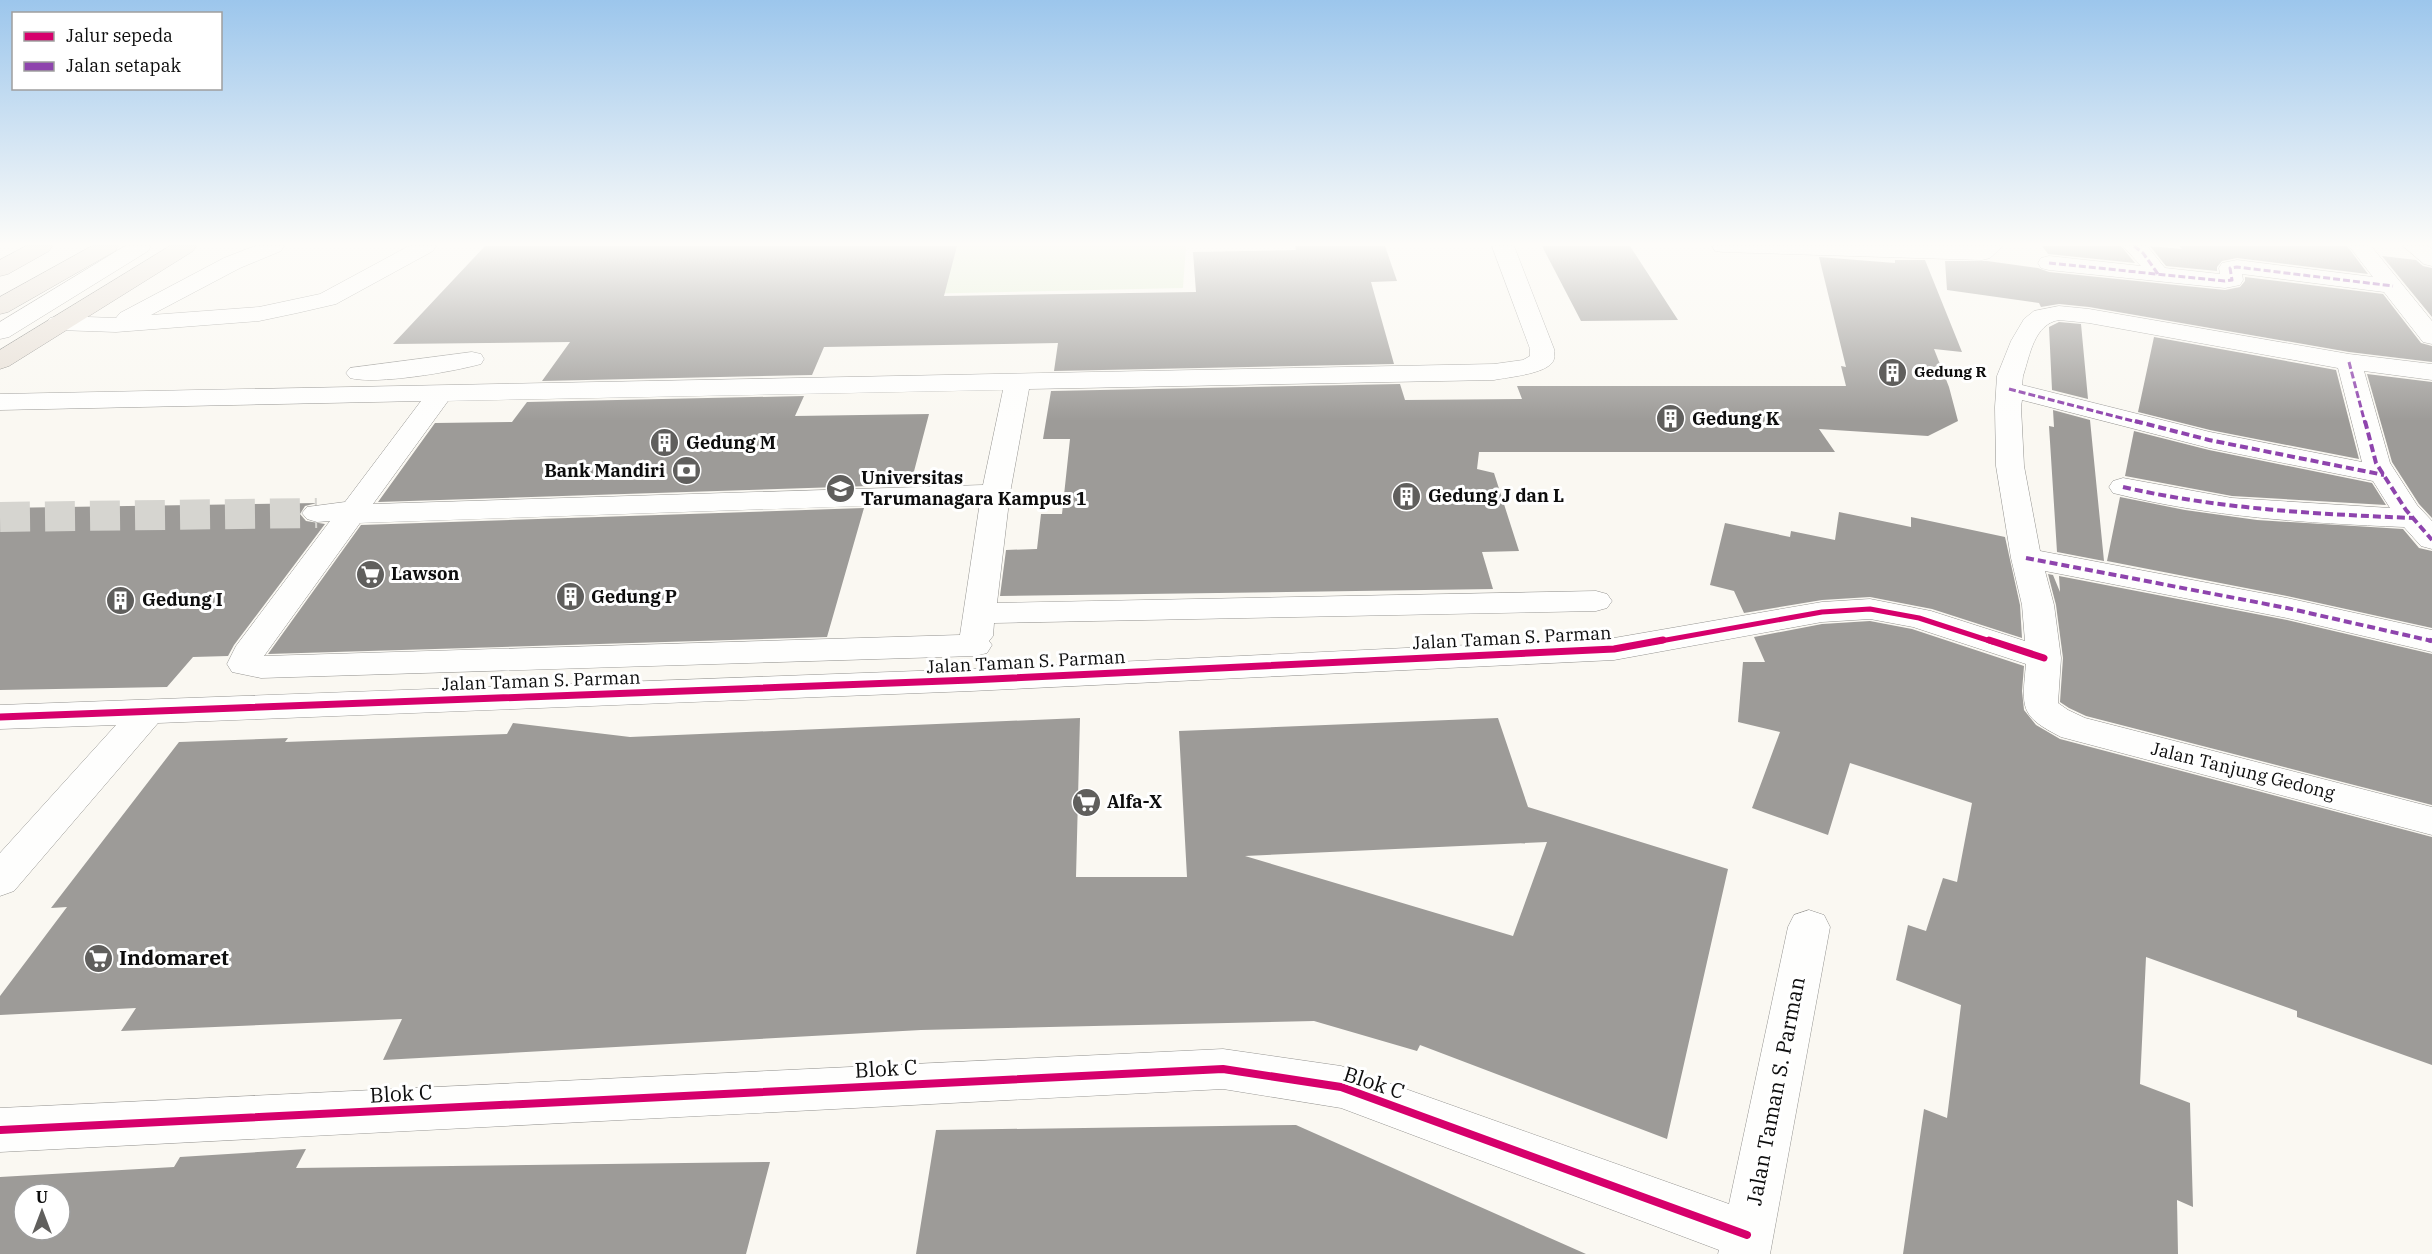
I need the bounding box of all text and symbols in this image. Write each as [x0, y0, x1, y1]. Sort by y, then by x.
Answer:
legend [12, 12, 222, 90]
text: Jalur sepeda [66, 24, 173, 47]
text: Jalan setapak [66, 54, 182, 77]
building icon: Gedung R [1877, 356, 1909, 388]
place label: Gedung R [1914, 362, 1987, 381]
building icon: Gedung K [1655, 403, 1687, 435]
place label: Gedung K [1692, 407, 1780, 430]
building icon: Gedung M [649, 427, 681, 459]
place label: Gedung M [686, 431, 776, 454]
bank icon: Bank Mandiri [670, 455, 702, 487]
place label: Bank Mandiri [544, 459, 665, 482]
place label: Universitas Tarumanagara Kampus 1 [861, 466, 1087, 510]
school or university icon: Universitas Tarumanagara Kampus 1 [824, 472, 856, 504]
building icon: Gedung J dan L [1391, 480, 1423, 512]
place label: Gedung J dan L [1428, 484, 1564, 507]
supermarket icon: Lawson [354, 558, 386, 590]
place label: Lawson [391, 562, 459, 585]
building icon: Gedung P [554, 581, 586, 613]
building icon: Gedung I [105, 584, 137, 616]
place label: Gedung P [591, 585, 677, 608]
place label: Gedung I [142, 588, 223, 611]
street label: Jalan Taman S. Parman [1412, 621, 1612, 654]
street label: Jalan Taman S. Parman [926, 645, 1126, 678]
street label: Jalan Taman S. Parman [441, 666, 641, 695]
street label: Jalan Tanjung Gedong [2149, 737, 2338, 805]
supermarket icon: Alfa-X [1070, 786, 1102, 818]
place label: Alfa-X [1107, 790, 1162, 813]
supermarket icon: Indomaret [82, 942, 114, 974]
place label: Indomaret [119, 943, 229, 971]
street label: Jalan Taman S. Parman [1739, 974, 1811, 1208]
street label: Blok C [854, 1052, 918, 1084]
street label: Blok C [1340, 1059, 1409, 1105]
street label: Blok C [369, 1077, 433, 1109]
north arrow [12, 1182, 72, 1242]
text: U [36, 1187, 48, 1207]

